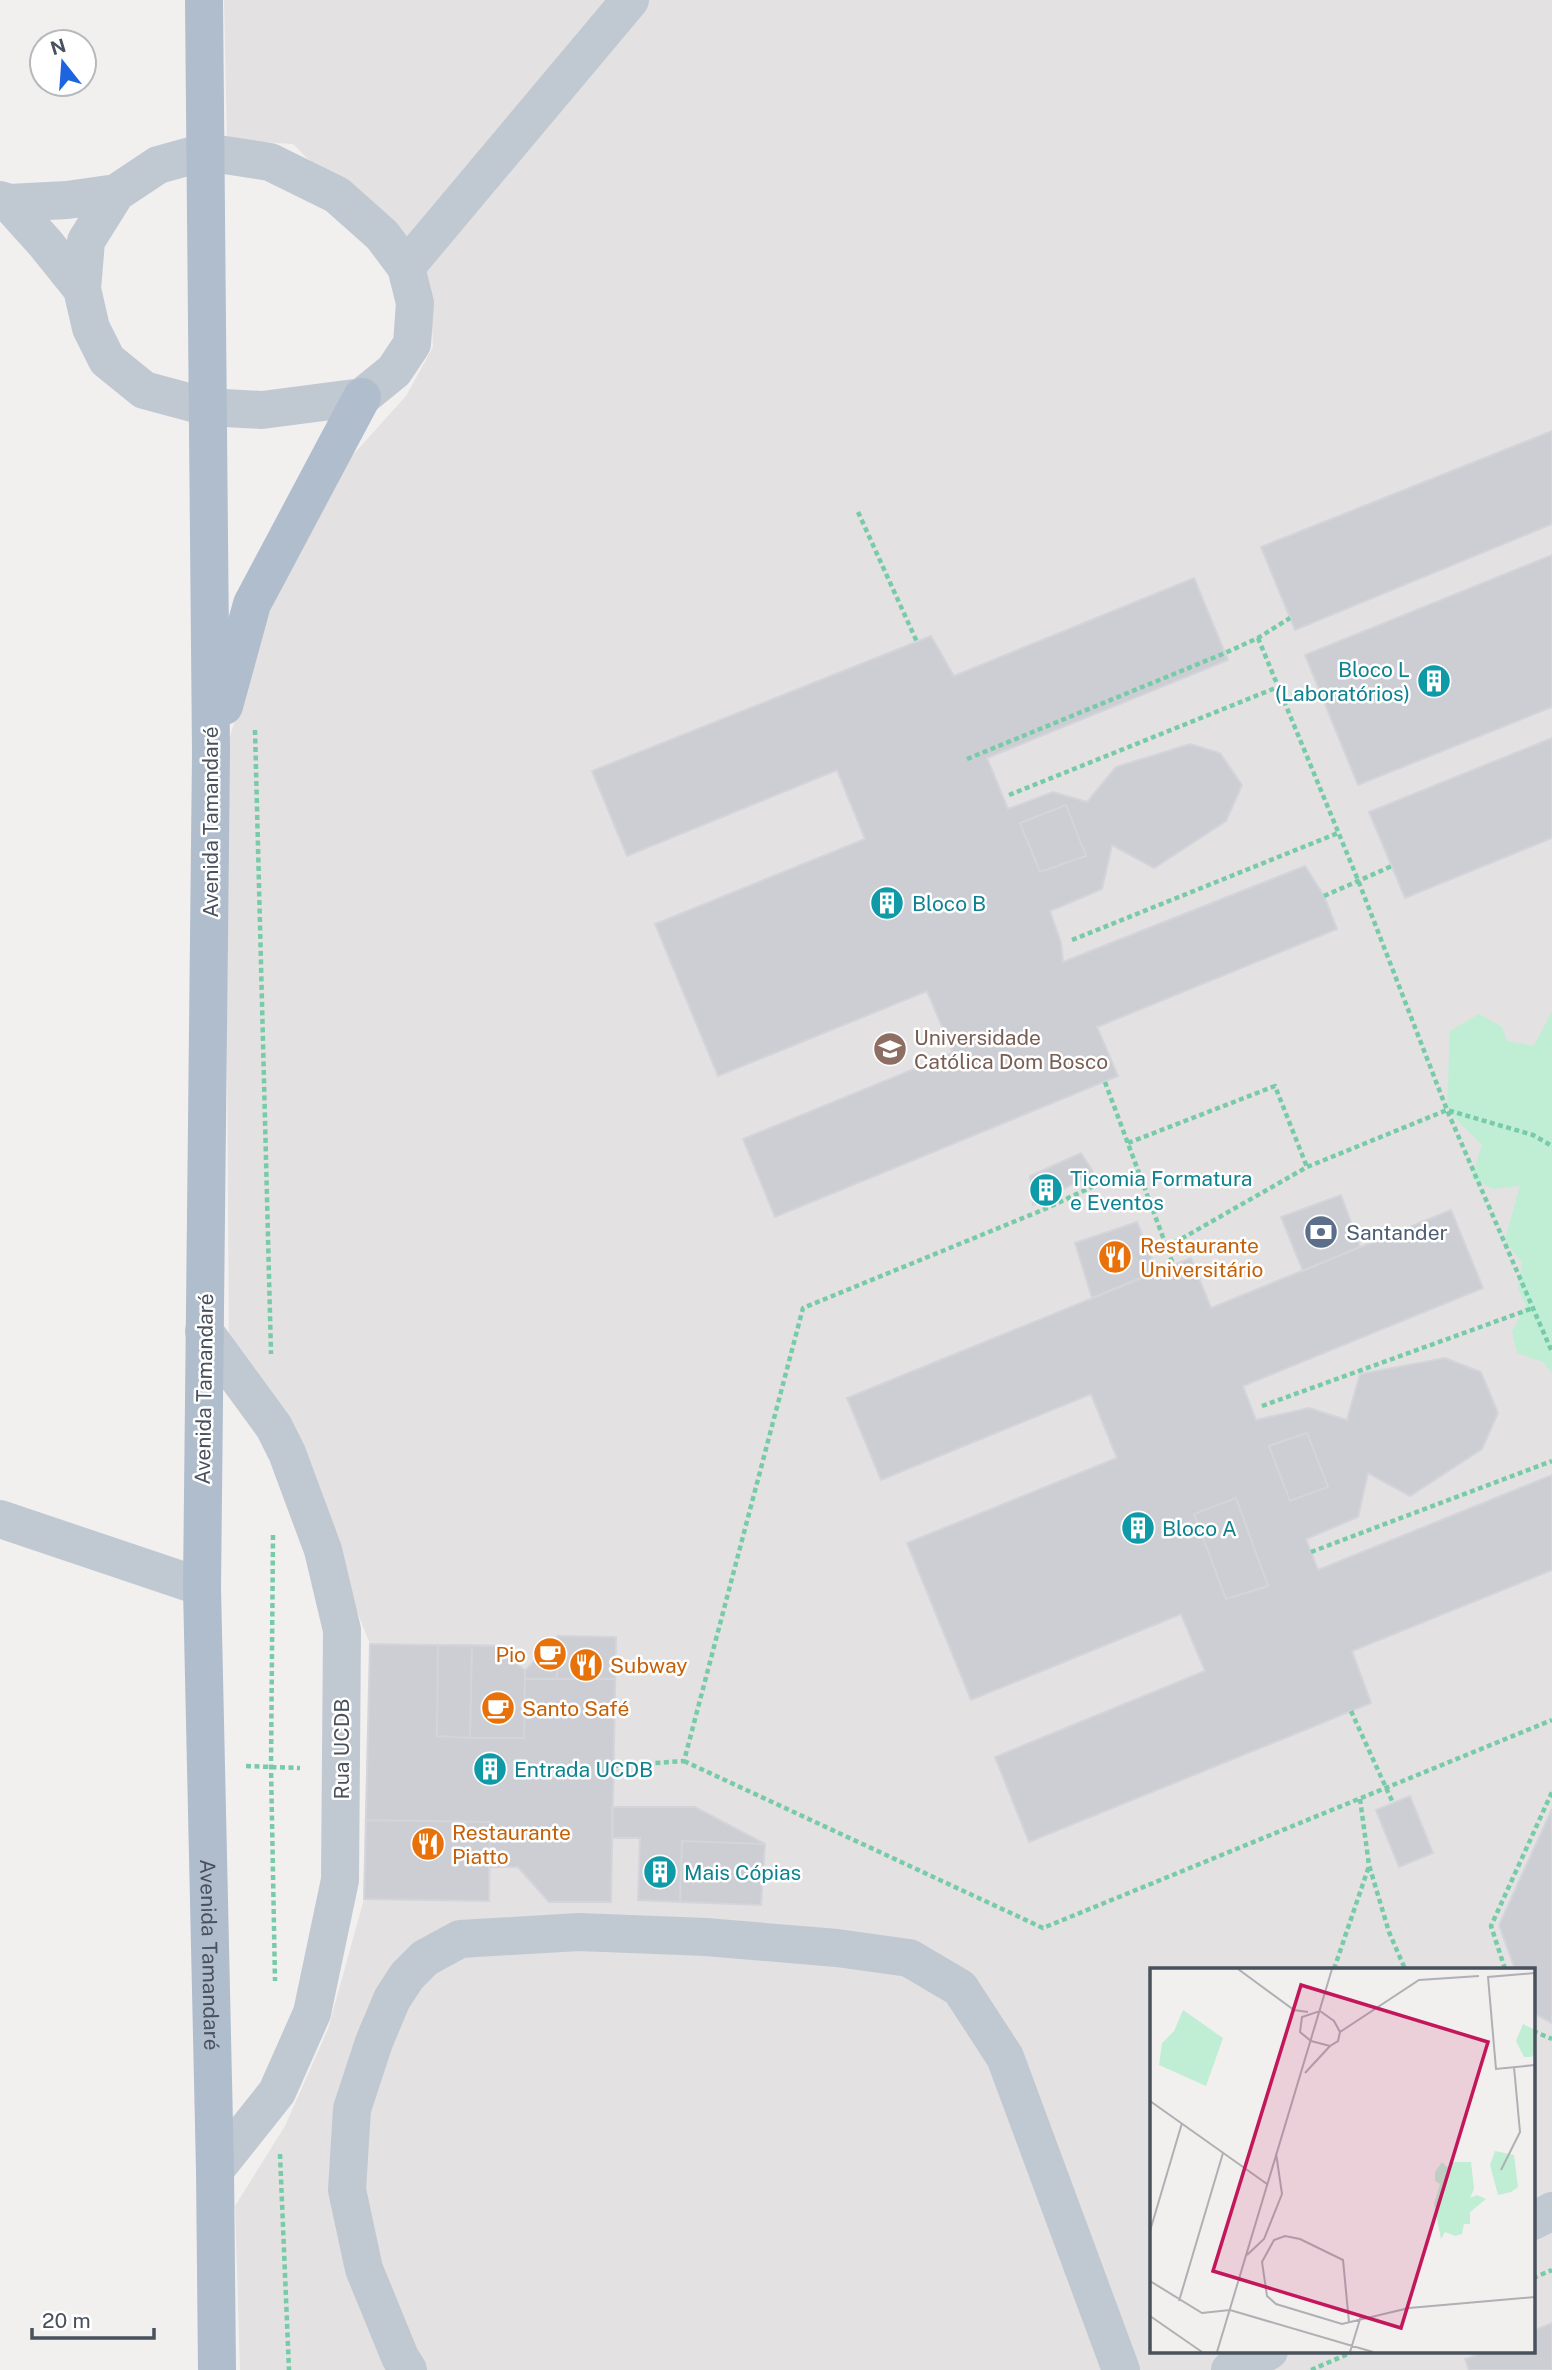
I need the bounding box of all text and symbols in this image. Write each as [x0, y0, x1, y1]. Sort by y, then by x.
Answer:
north arrow [28, 28, 98, 98]
text: N [48, 34, 68, 59]
place label: Bloco L (Laboratórios) [1275, 657, 1410, 706]
building icon: Bloco L (Laboratórios) [1415, 662, 1453, 700]
street label: Avenida Tamandaré [198, 726, 223, 918]
building icon: Bloco B [868, 884, 906, 922]
place label: Bloco B [912, 891, 986, 916]
place label: Universidade Católica Dom Bosco [914, 1025, 1108, 1074]
school or university icon: Universidade Católica Dom Bosco [871, 1030, 909, 1068]
place label: Ticomia Formatura e Eventos [1070, 1166, 1252, 1215]
building icon: Ticomia Formatura e Eventos [1027, 1171, 1065, 1209]
bank icon: Santander [1302, 1213, 1340, 1251]
place label: Santander [1346, 1220, 1448, 1245]
place label: Restaurante Universitário [1140, 1233, 1263, 1282]
restaurant icon: Restaurante Universitário [1096, 1238, 1134, 1276]
street label: Avenida Tamandaré [190, 1293, 218, 1485]
building icon: Bloco A [1119, 1509, 1157, 1547]
place label: Bloco A [1162, 1516, 1237, 1541]
cafe icon: Pio [531, 1635, 569, 1673]
place label: Pio [496, 1642, 526, 1667]
restaurant icon: Subway [567, 1646, 605, 1684]
place label: Subway [610, 1653, 687, 1678]
cafe icon: Santo Safé [479, 1689, 517, 1727]
place label: Santo Safé [522, 1696, 629, 1721]
street label: Rua UCDB [329, 1699, 354, 1799]
building icon: Entrada UCDB [471, 1750, 509, 1788]
place label: Entrada UCDB [514, 1757, 653, 1782]
place label: Restaurante Piatto [452, 1820, 571, 1869]
restaurant icon: Restaurante Piatto [409, 1825, 447, 1863]
building icon: Mais Cópias [641, 1853, 679, 1891]
street label: Avenida Tamandaré [196, 1859, 225, 2051]
place label: Mais Cópias [684, 1860, 801, 1885]
inset map [1150, 1968, 1534, 2352]
scale bar [32, 2296, 154, 2340]
text: 20 m [42, 2308, 91, 2333]

